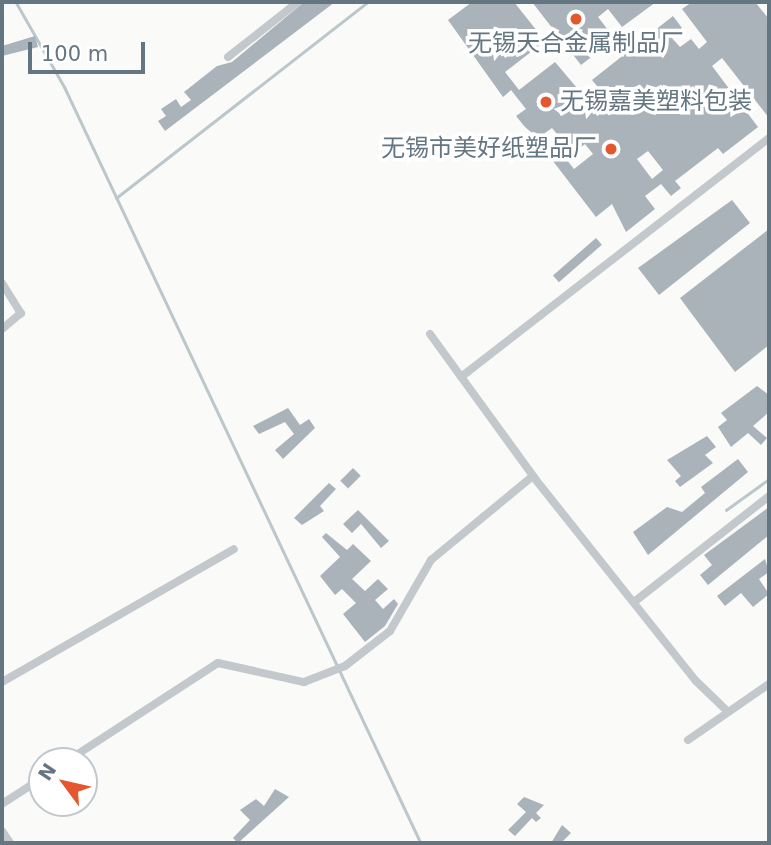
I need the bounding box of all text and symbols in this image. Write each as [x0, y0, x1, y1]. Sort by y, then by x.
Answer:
marker: 无锡天合金属制品厂 [568, 11, 584, 27]
scale bar [32, 28, 149, 72]
place label: 无锡天合金属制品厂 [468, 30, 684, 58]
text: 100 m [41, 42, 108, 66]
place label: 无锡嘉美塑料包装 [560, 88, 752, 116]
marker: 无锡嘉美塑料包装 [538, 94, 554, 110]
place label: 无锡市美好纸塑品厂 [381, 135, 597, 163]
marker: 无锡市美好纸塑品厂 [603, 141, 619, 157]
north arrow [28, 747, 98, 817]
text: N [34, 759, 61, 784]

